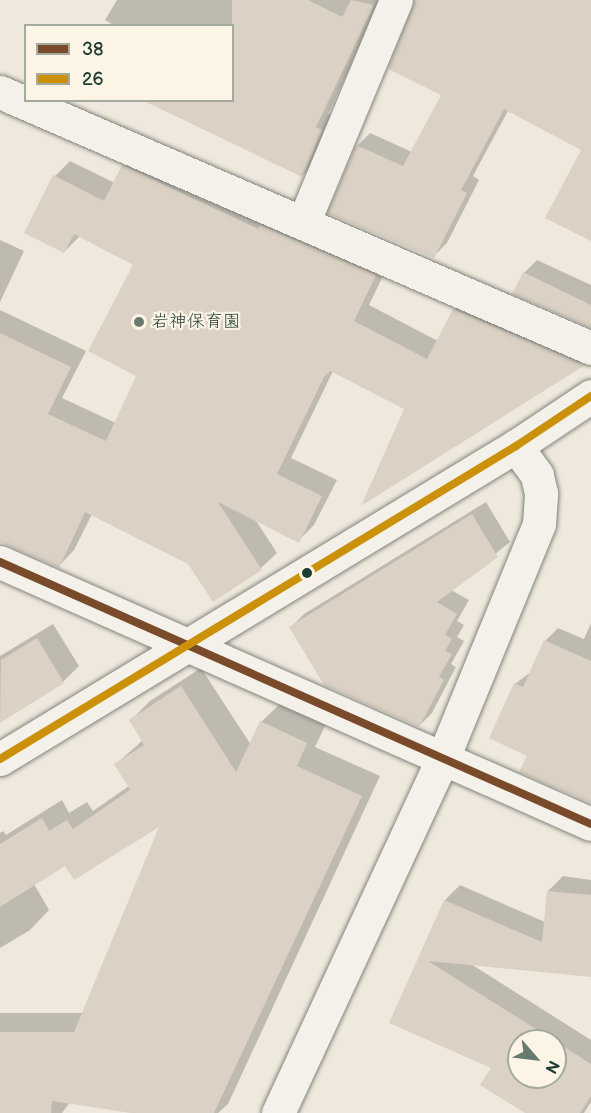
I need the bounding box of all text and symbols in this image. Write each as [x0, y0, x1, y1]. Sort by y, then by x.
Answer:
legend [24, 24, 234, 102]
text: 38 [82, 39, 104, 60]
text: 26 [82, 69, 104, 90]
place label: 岩神保育園 [151, 311, 241, 333]
marker: 岩神保育園 [132, 315, 146, 329]
unlabelled marker [301, 567, 313, 579]
north arrow [507, 1029, 567, 1089]
text: N [540, 1057, 563, 1077]

